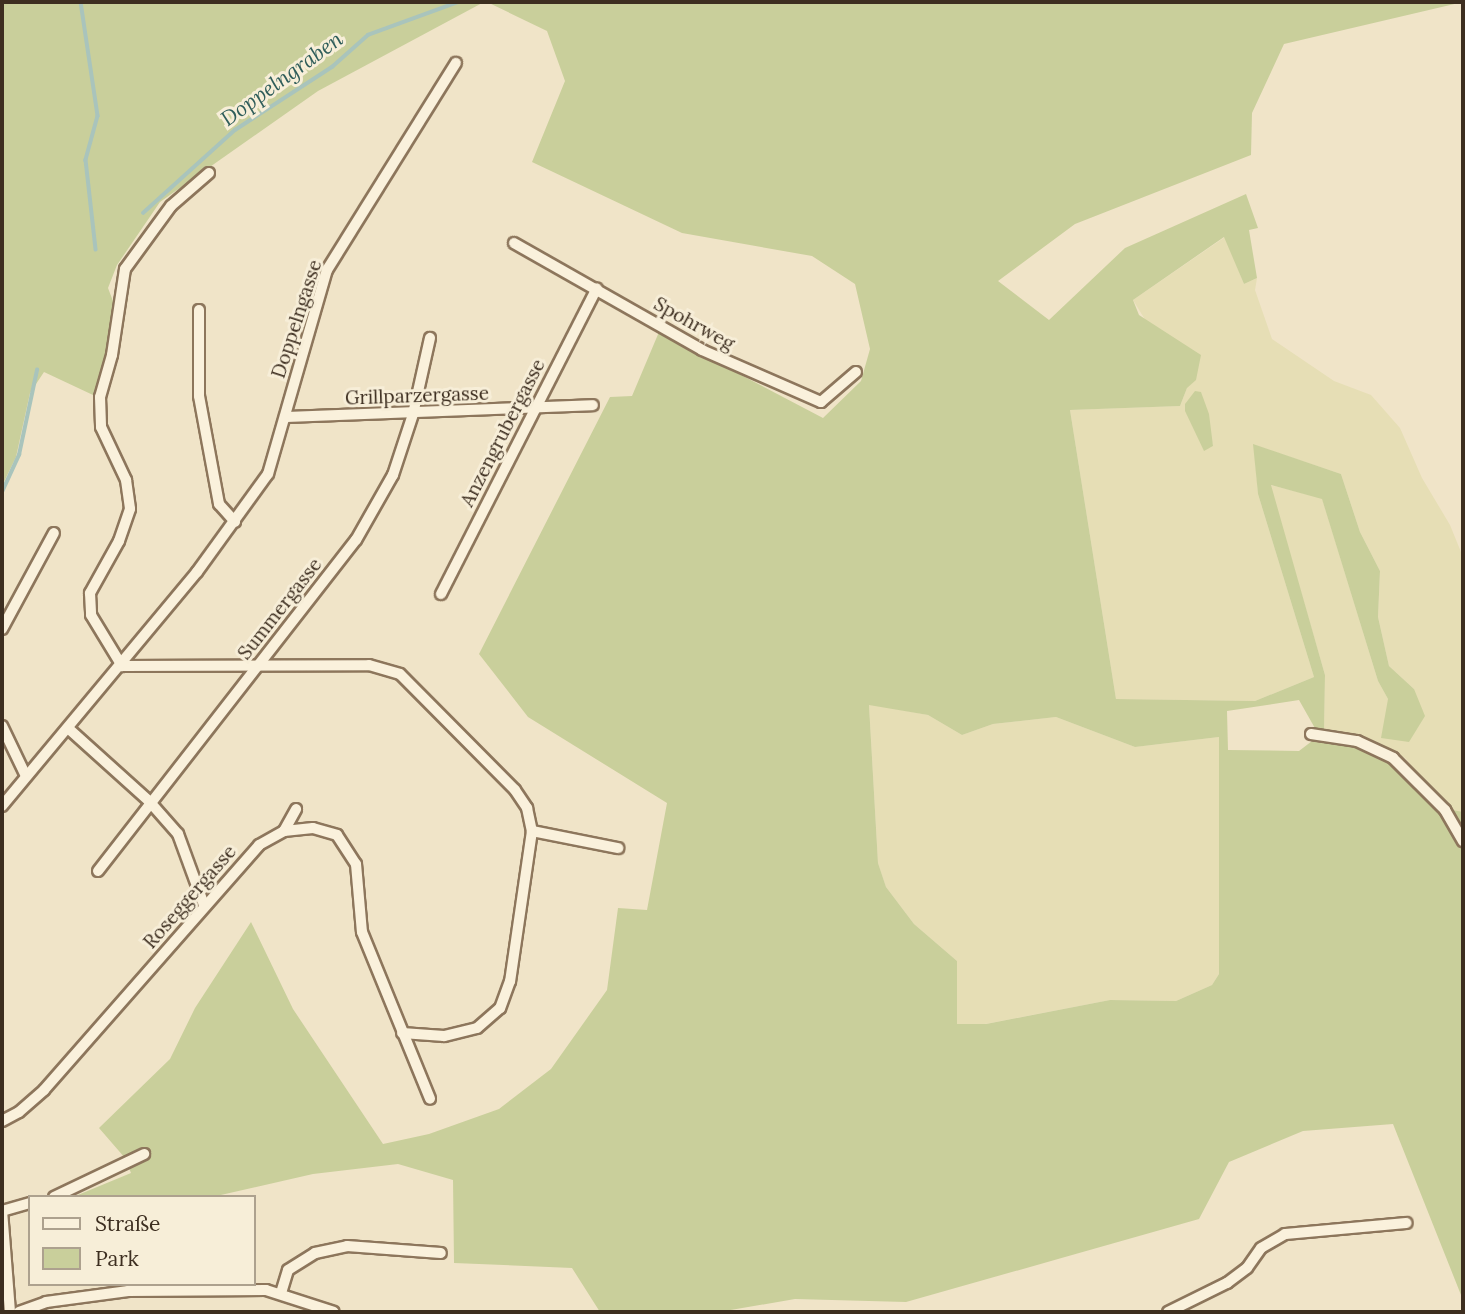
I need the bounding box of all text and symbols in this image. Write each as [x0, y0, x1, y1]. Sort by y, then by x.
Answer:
water label: Doppelngraben [216, 26, 348, 132]
street label: Doppelngasse [267, 257, 327, 381]
street label: Spohrweg [650, 293, 738, 355]
street label: Anzengrubergasse [456, 355, 550, 511]
street label: Grillparzergasse [345, 382, 489, 410]
street label: Summergasse [233, 554, 327, 664]
street label: Roseggergasse [139, 841, 241, 953]
legend [28, 1195, 256, 1286]
text: Straße [95, 1210, 160, 1237]
text: Park [95, 1245, 139, 1272]

